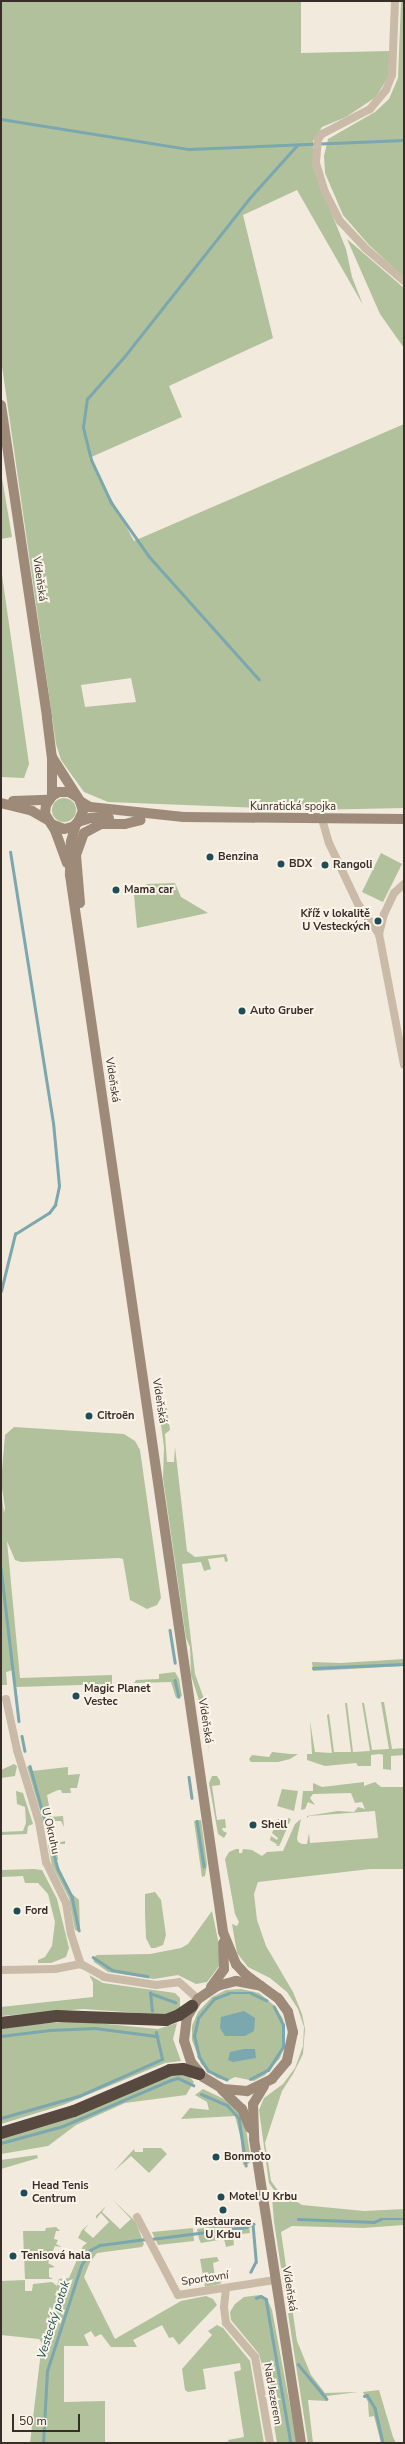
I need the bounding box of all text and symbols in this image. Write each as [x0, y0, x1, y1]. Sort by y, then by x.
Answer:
street label: Vídeňská [29, 556, 49, 602]
street label: Kunratická spojka [250, 800, 336, 814]
place label: Benzina [218, 850, 258, 864]
marker: Benzina [205, 852, 215, 862]
place label: BDX [289, 857, 312, 871]
place label: Rangoli [333, 858, 372, 872]
marker: BDX [276, 859, 286, 869]
marker: Rangoli [320, 860, 330, 870]
place label: Mama car [124, 883, 174, 897]
marker: Mama car [111, 885, 121, 895]
place label: Kříž v lokalitě U Vesteckých [301, 908, 370, 934]
marker: Kříž v lokalitě U Vesteckých [373, 916, 383, 926]
place label: Auto Gruber [250, 1004, 314, 1018]
marker: Auto Gruber [237, 1006, 247, 1016]
street label: Vídeňská [102, 1057, 122, 1103]
street label: Vídeňská [149, 1378, 169, 1424]
place label: Citroën [97, 1409, 134, 1423]
marker: Citroën [84, 1411, 94, 1421]
place label: Magic Planet Vestec [84, 1683, 150, 1709]
marker: Magic Planet Vestec [71, 1691, 81, 1701]
street label: Vídeňská [195, 1698, 215, 1744]
street label: U Okruhu [38, 1806, 62, 1856]
place label: Shell [261, 1818, 287, 1832]
marker: Shell [248, 1820, 258, 1830]
place label: Ford [25, 1904, 48, 1918]
marker: Ford [12, 1906, 22, 1916]
place label: Bonmoto [224, 2150, 271, 2164]
marker: Bonmoto [211, 2152, 221, 2162]
place label: Head Tenis Centrum [32, 2180, 89, 2206]
marker: Head Tenis Centrum [19, 2188, 29, 2198]
place label: Motel U Krbu [229, 2190, 297, 2204]
marker: Motel U Krbu [216, 2192, 226, 2202]
marker: Restaurace U Krbu [218, 2205, 228, 2215]
place label: Restaurace U Krbu [195, 2216, 251, 2242]
place label: Tenisová hala [21, 2249, 90, 2263]
marker: Tenisová hala [8, 2251, 18, 2261]
street label: Vídeňská [279, 2266, 299, 2312]
street label: Sportovní [180, 2269, 230, 2289]
water label: Vestecký potok [35, 2279, 73, 2361]
street label: Nad Jezerem [260, 2362, 284, 2426]
scale bar [14, 2406, 82, 2432]
text: 50 m [19, 2413, 47, 2429]

